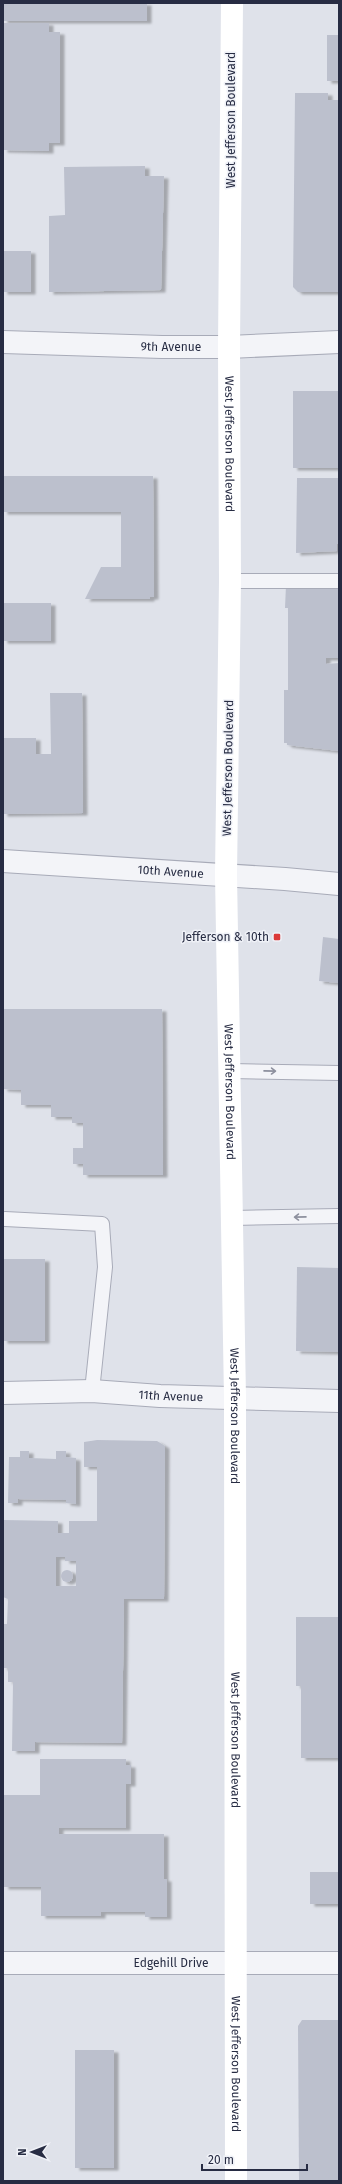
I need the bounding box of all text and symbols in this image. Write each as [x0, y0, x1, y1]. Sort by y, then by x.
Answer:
street label: West Jefferson Boulevard [224, 52, 238, 188]
street label: 9th Avenue [140, 339, 201, 354]
street label: West Jefferson Boulevard [222, 376, 237, 512]
street label: West Jefferson Boulevard [220, 700, 236, 836]
street label: 10th Avenue [137, 863, 204, 881]
place label: Jefferson & 10th [182, 930, 269, 944]
marker: Jefferson & 10th [272, 932, 282, 942]
street label: West Jefferson Boulevard [222, 1024, 238, 1160]
one-way arrow [263, 1068, 276, 1075]
one-way arrow [294, 1213, 307, 1221]
street label: West Jefferson Boulevard [227, 1348, 242, 1484]
street label: 11th Avenue [138, 1387, 203, 1404]
street label: West Jefferson Boulevard [228, 1672, 243, 1808]
street label: Edgehill Drive [134, 1956, 208, 1970]
street label: West Jefferson Boulevard [229, 1996, 243, 2132]
north arrow [12, 2132, 52, 2172]
scale bar [202, 2146, 307, 2172]
text: N [16, 2148, 29, 2156]
text: 20 m [208, 2153, 234, 2167]

